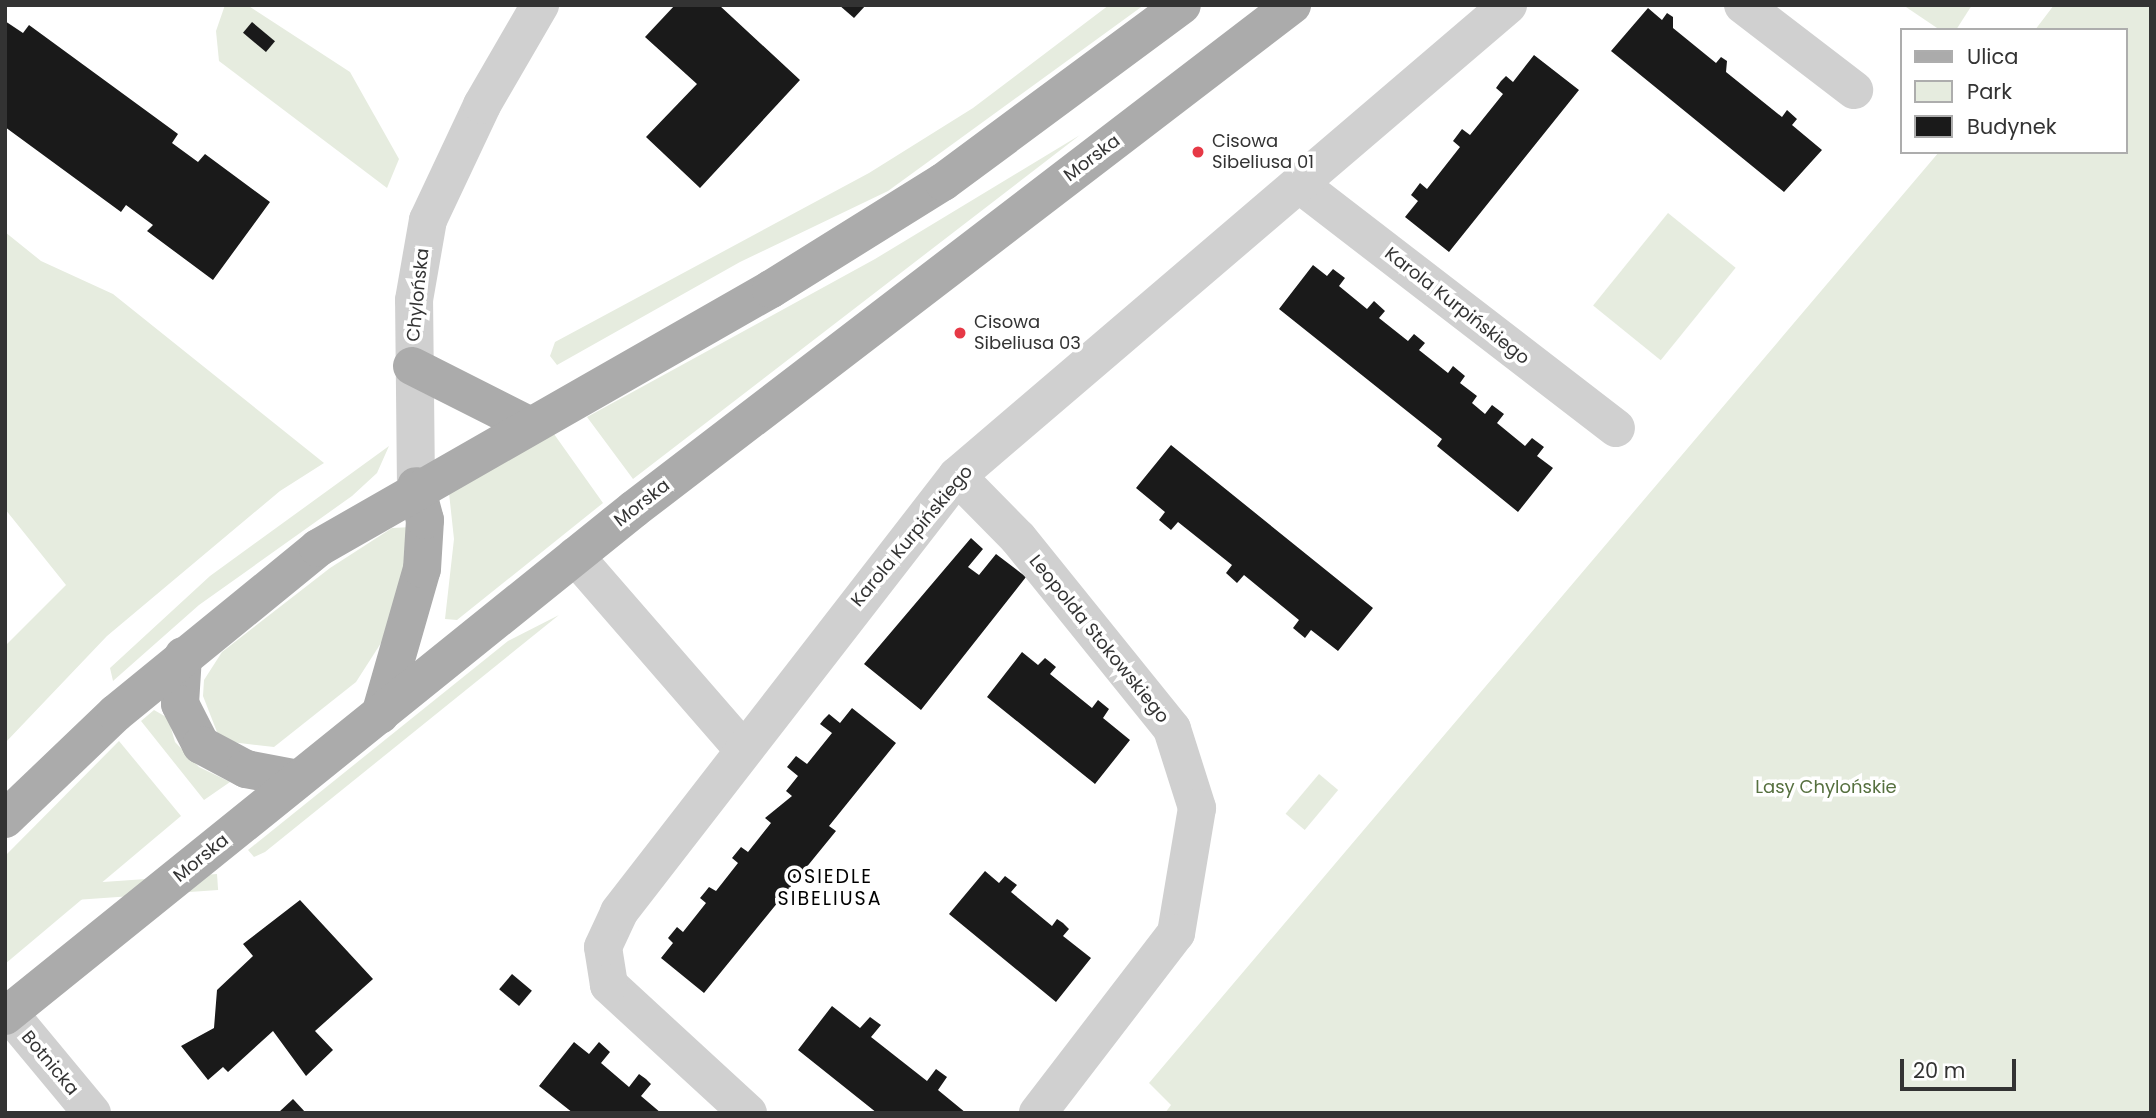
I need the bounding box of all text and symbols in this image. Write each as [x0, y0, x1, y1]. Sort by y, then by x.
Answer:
legend [1900, 28, 2128, 154]
text: Ulica [1967, 42, 2018, 71]
text: Park [1967, 77, 2012, 106]
text: Budynek [1967, 112, 2057, 141]
street label: Morska [1060, 130, 1124, 186]
place label: Cisowa Sibeliusa 01 [1212, 131, 1314, 174]
marker: Cisowa Sibeliusa 01 [1190, 144, 1206, 160]
street label: Karola Kurpińskiego [1380, 243, 1534, 369]
street label: Chylońska [402, 247, 434, 343]
place label: Cisowa Sibeliusa 03 [974, 312, 1081, 354]
marker: Cisowa Sibeliusa 03 [952, 325, 968, 341]
street label: Karola Kurpińskiego [847, 461, 977, 611]
street label: Morska [610, 475, 674, 531]
street label: Leopolda Stokowskiego [1025, 551, 1173, 727]
park label: Lasy Chylońskie [1755, 776, 1897, 798]
street label: Morska [169, 829, 233, 887]
district label: OSIEDLE SIBELIUSA [779, 866, 881, 910]
street label: Botnicka [17, 1026, 83, 1100]
scale bar [1904, 1044, 2020, 1088]
text: 20 m [1913, 1056, 1966, 1085]

